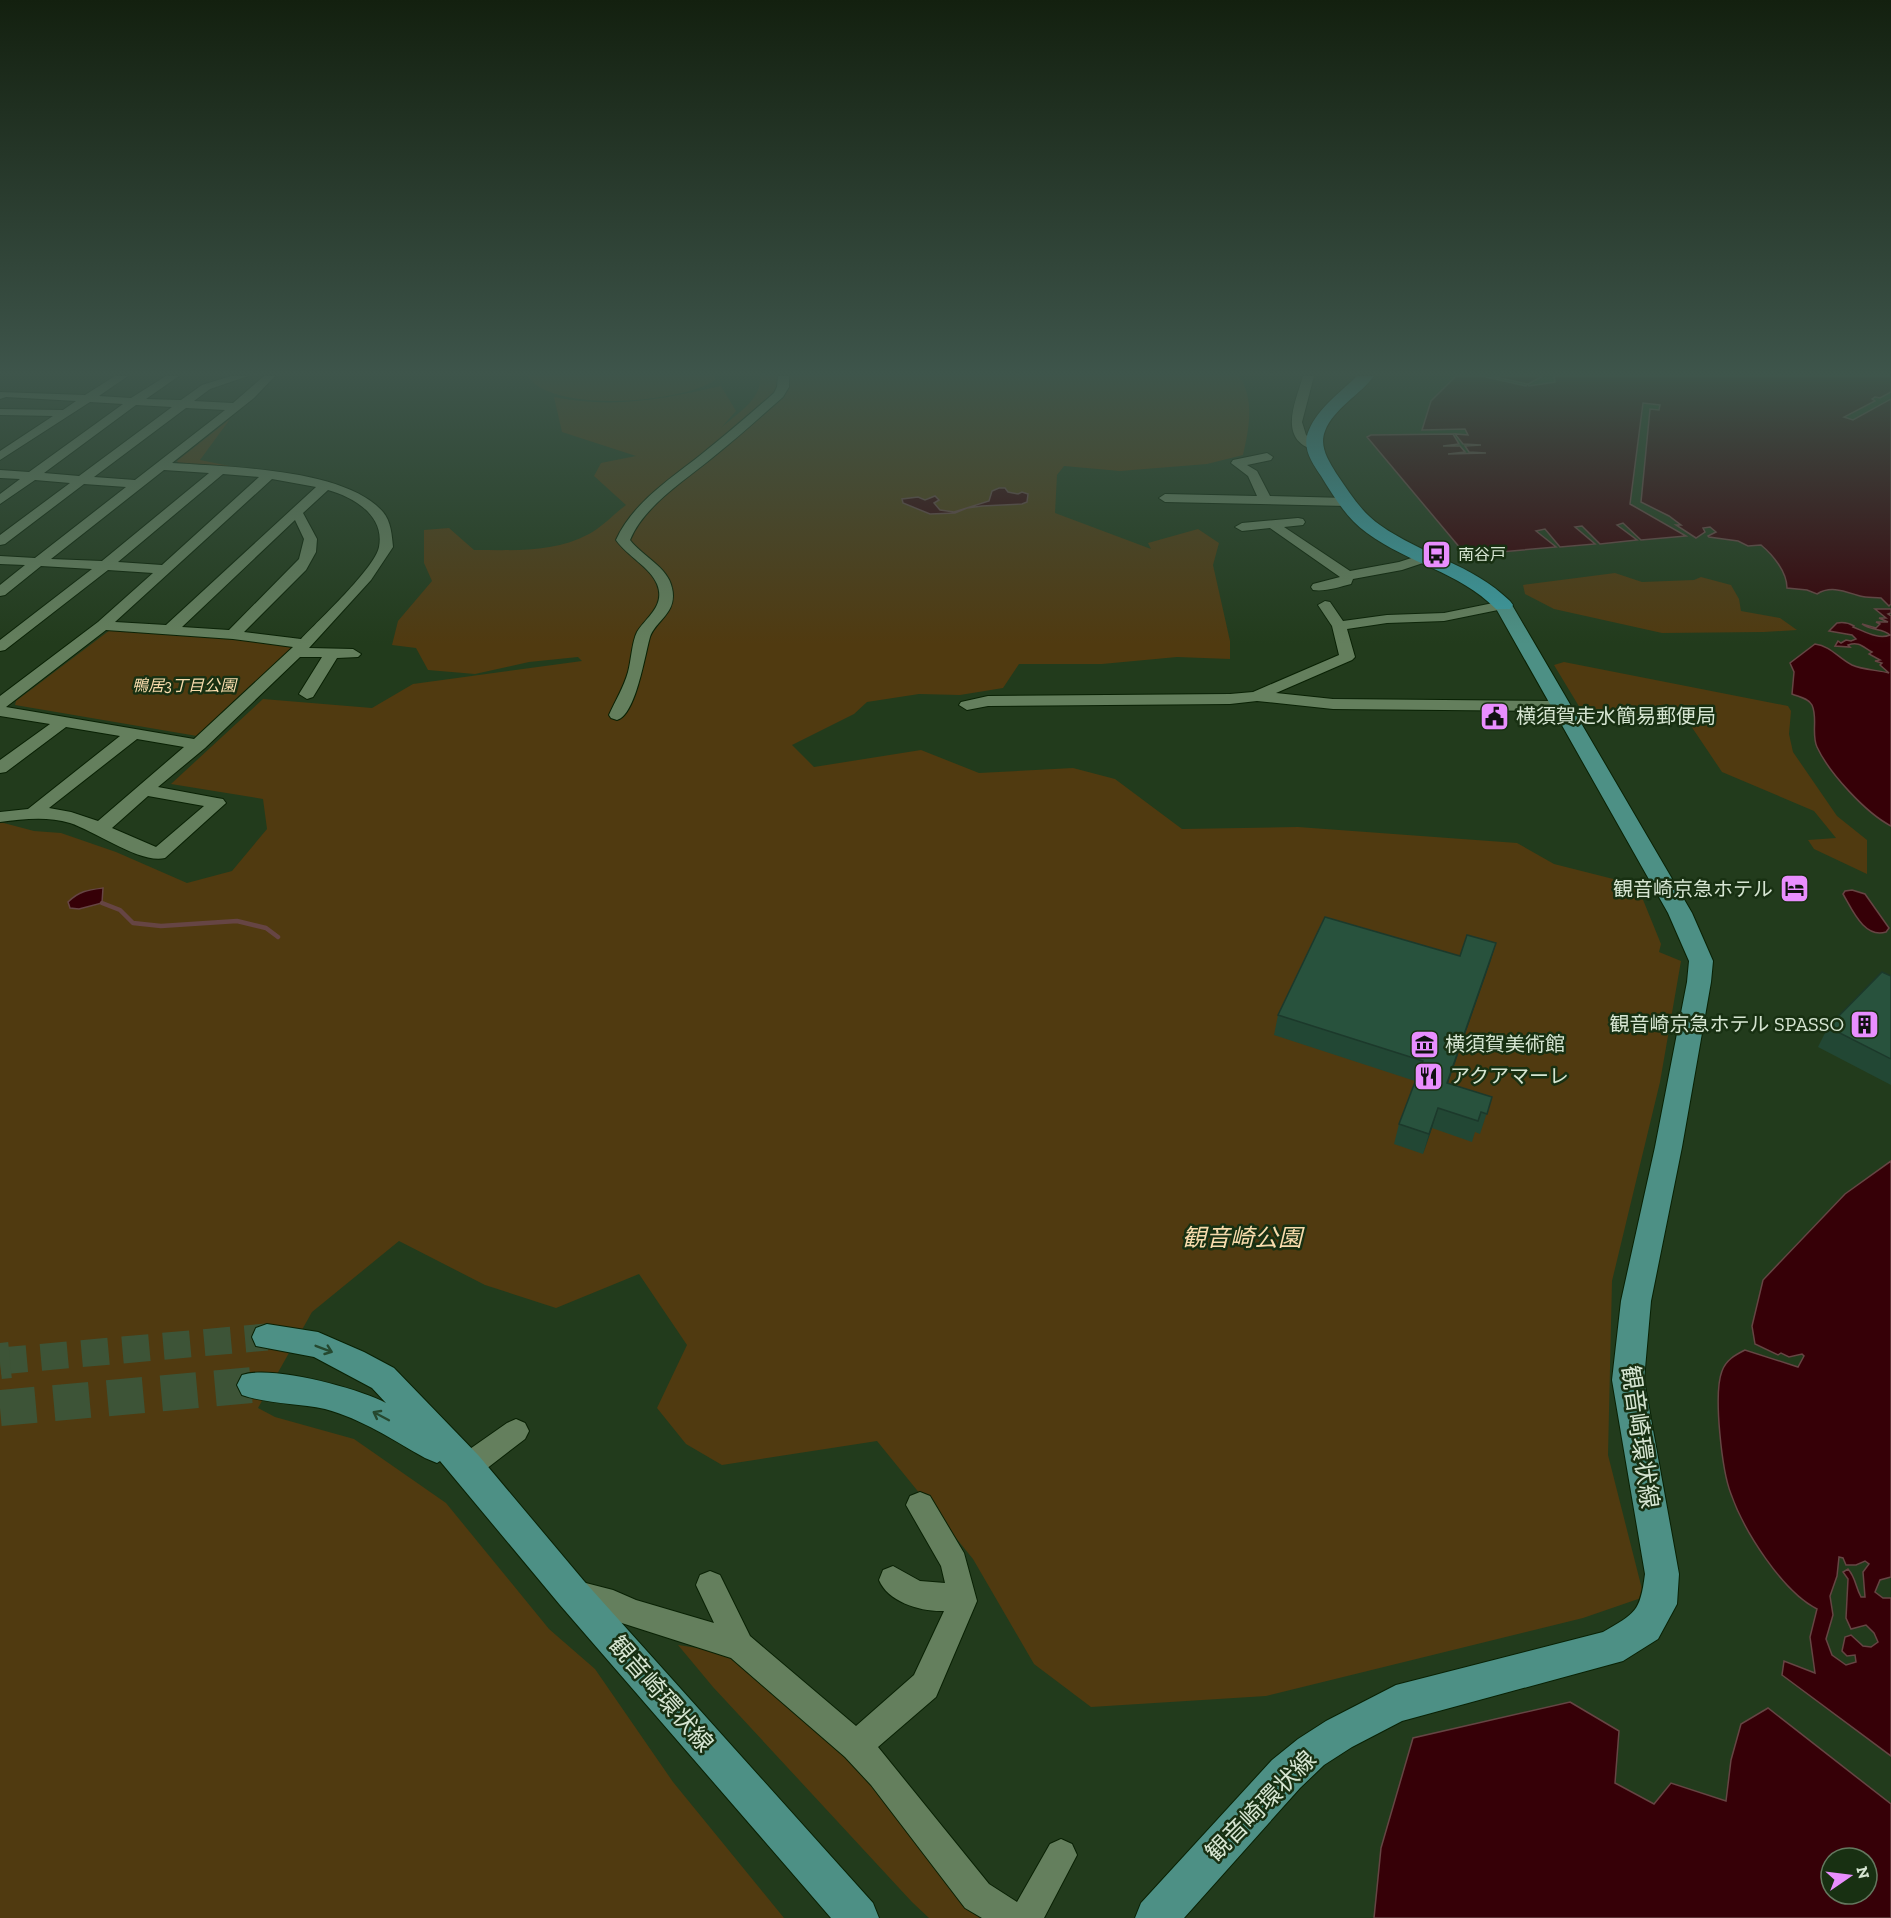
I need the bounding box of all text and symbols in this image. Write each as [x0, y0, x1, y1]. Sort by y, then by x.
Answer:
bus stop icon: 南谷戸 [1421, 538, 1453, 570]
place label: 南谷戸 [1458, 545, 1506, 564]
park label: 鴨居3丁目公園 [132, 676, 238, 695]
public building icon: 横須賀走水簡易郵便局 [1479, 700, 1511, 732]
place label: 横須賀走水簡易郵便局 [1516, 704, 1716, 728]
hotel icon: 観音崎京急ホテル [1778, 873, 1810, 905]
place label: 観音崎京急ホテル [1613, 877, 1773, 901]
building icon: 観音崎京急ホテル SPASSO [1849, 1008, 1881, 1040]
place label: 観音崎京急ホテル SPASSO [1609, 1012, 1844, 1036]
museum icon: 横須賀美術館 [1408, 1028, 1440, 1060]
place label: 横須賀美術館 [1445, 1032, 1565, 1056]
restaurant icon: アクアマーレ [1413, 1060, 1445, 1092]
place label: アクアマーレ [1450, 1064, 1569, 1088]
park label: 観音崎公園 [1182, 1223, 1305, 1252]
one-way arrow [315, 1344, 333, 1355]
street label: 観音崎環状線 [1616, 1364, 1665, 1510]
one-way arrow [372, 1409, 390, 1421]
street label: 観音崎環状線 [603, 1630, 720, 1758]
street label: 観音崎環状線 [1199, 1744, 1322, 1867]
north arrow [1819, 1846, 1879, 1906]
text: N [1852, 1864, 1874, 1881]

